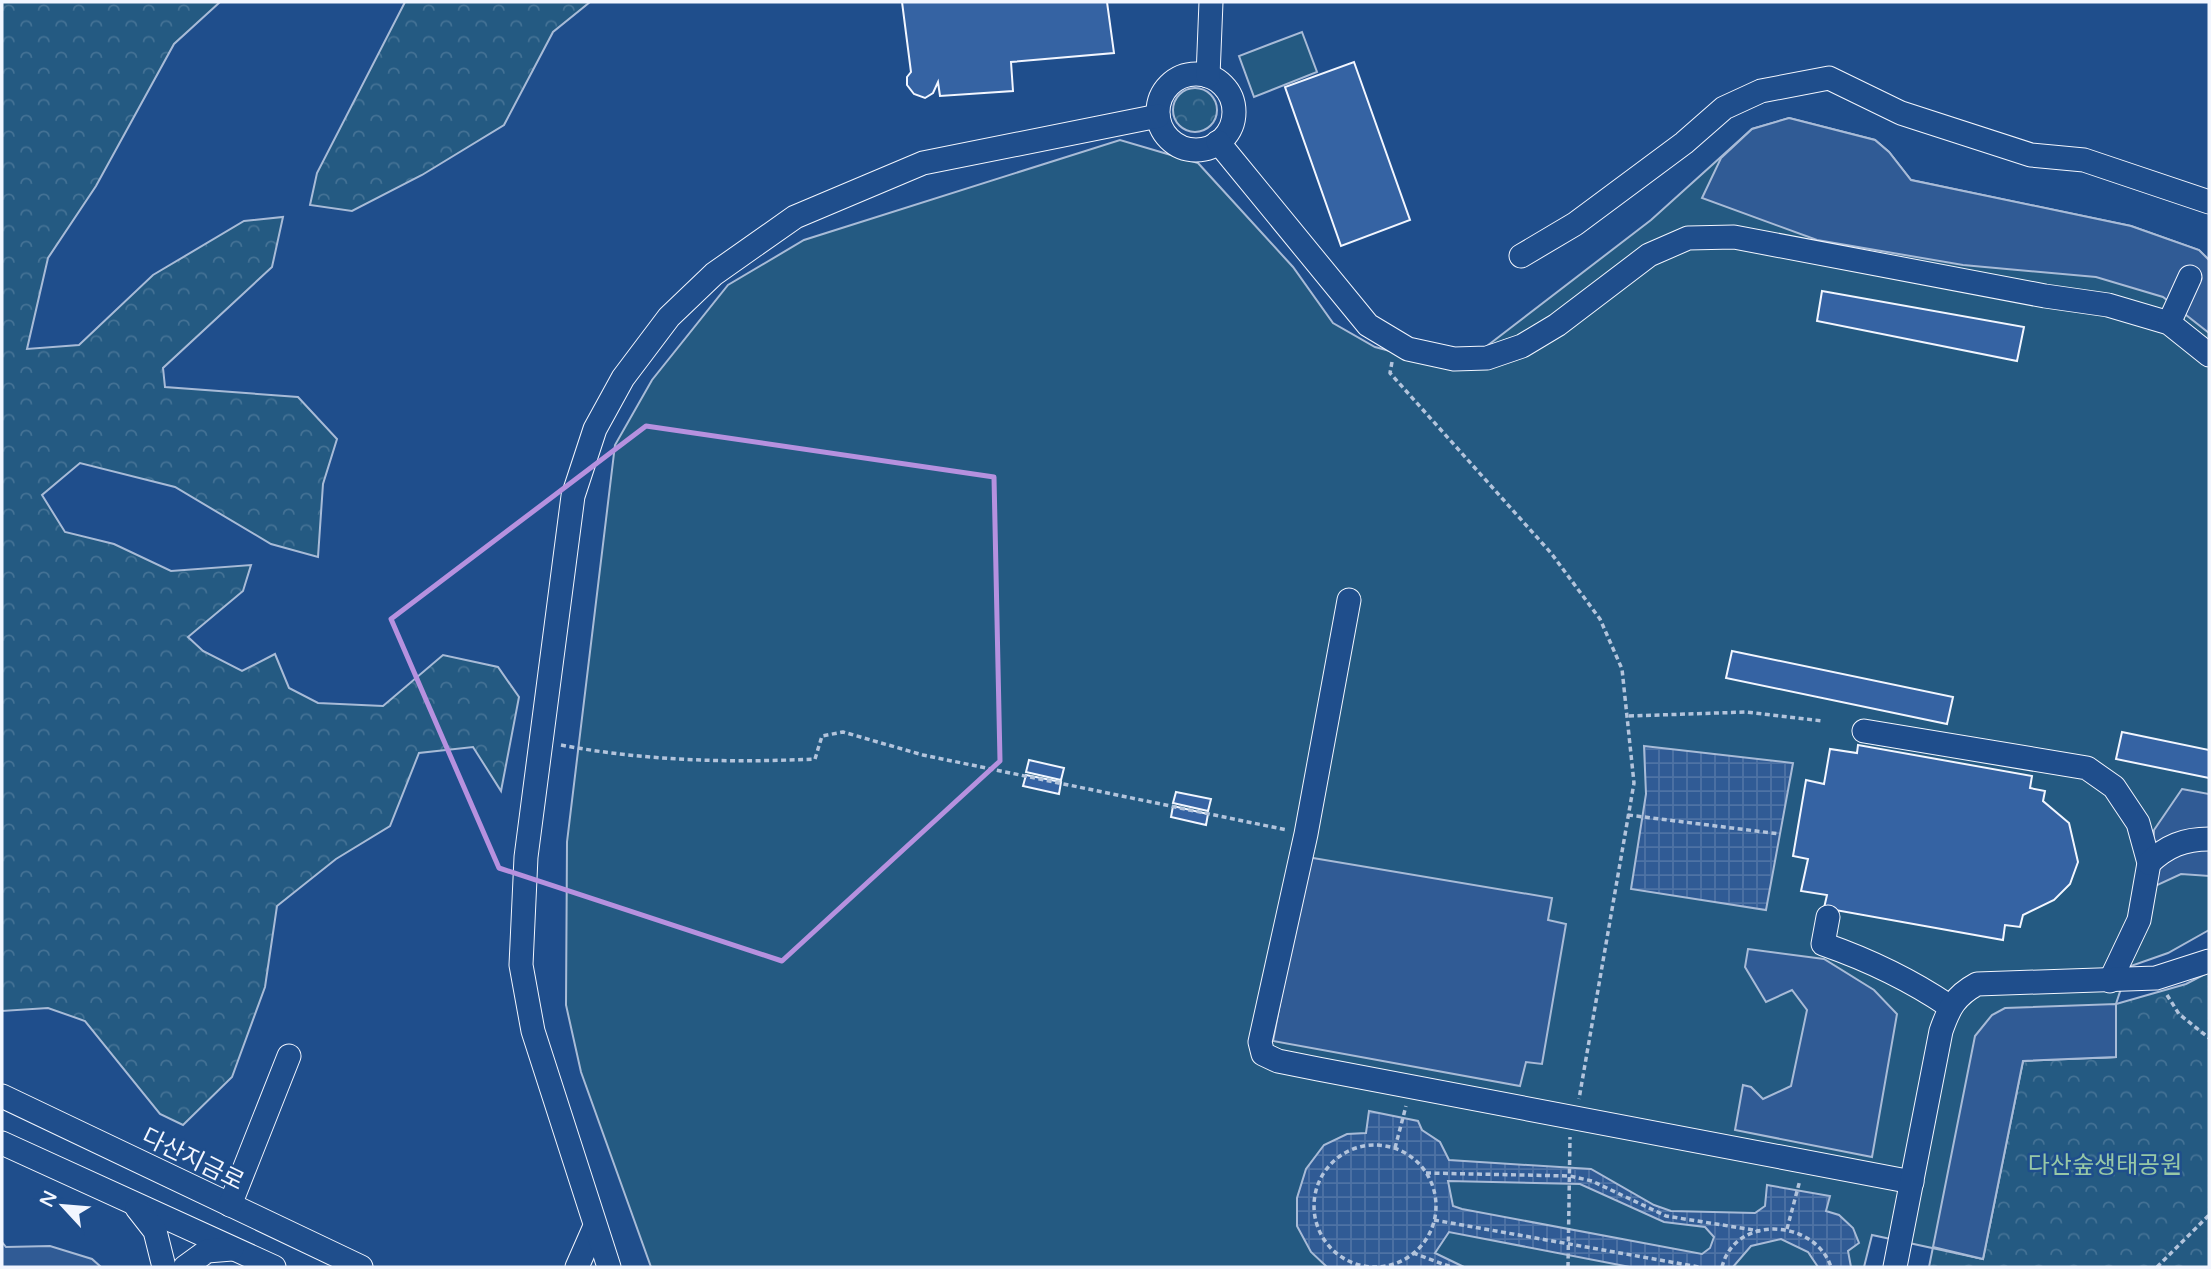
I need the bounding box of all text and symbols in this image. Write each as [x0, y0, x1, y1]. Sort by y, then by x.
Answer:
street label: 다산지금로 [137, 1122, 249, 1197]
park label: 다산숲생태공원 [2028, 1151, 2182, 1180]
north arrow [28, 1171, 98, 1241]
text: N [35, 1187, 62, 1211]

